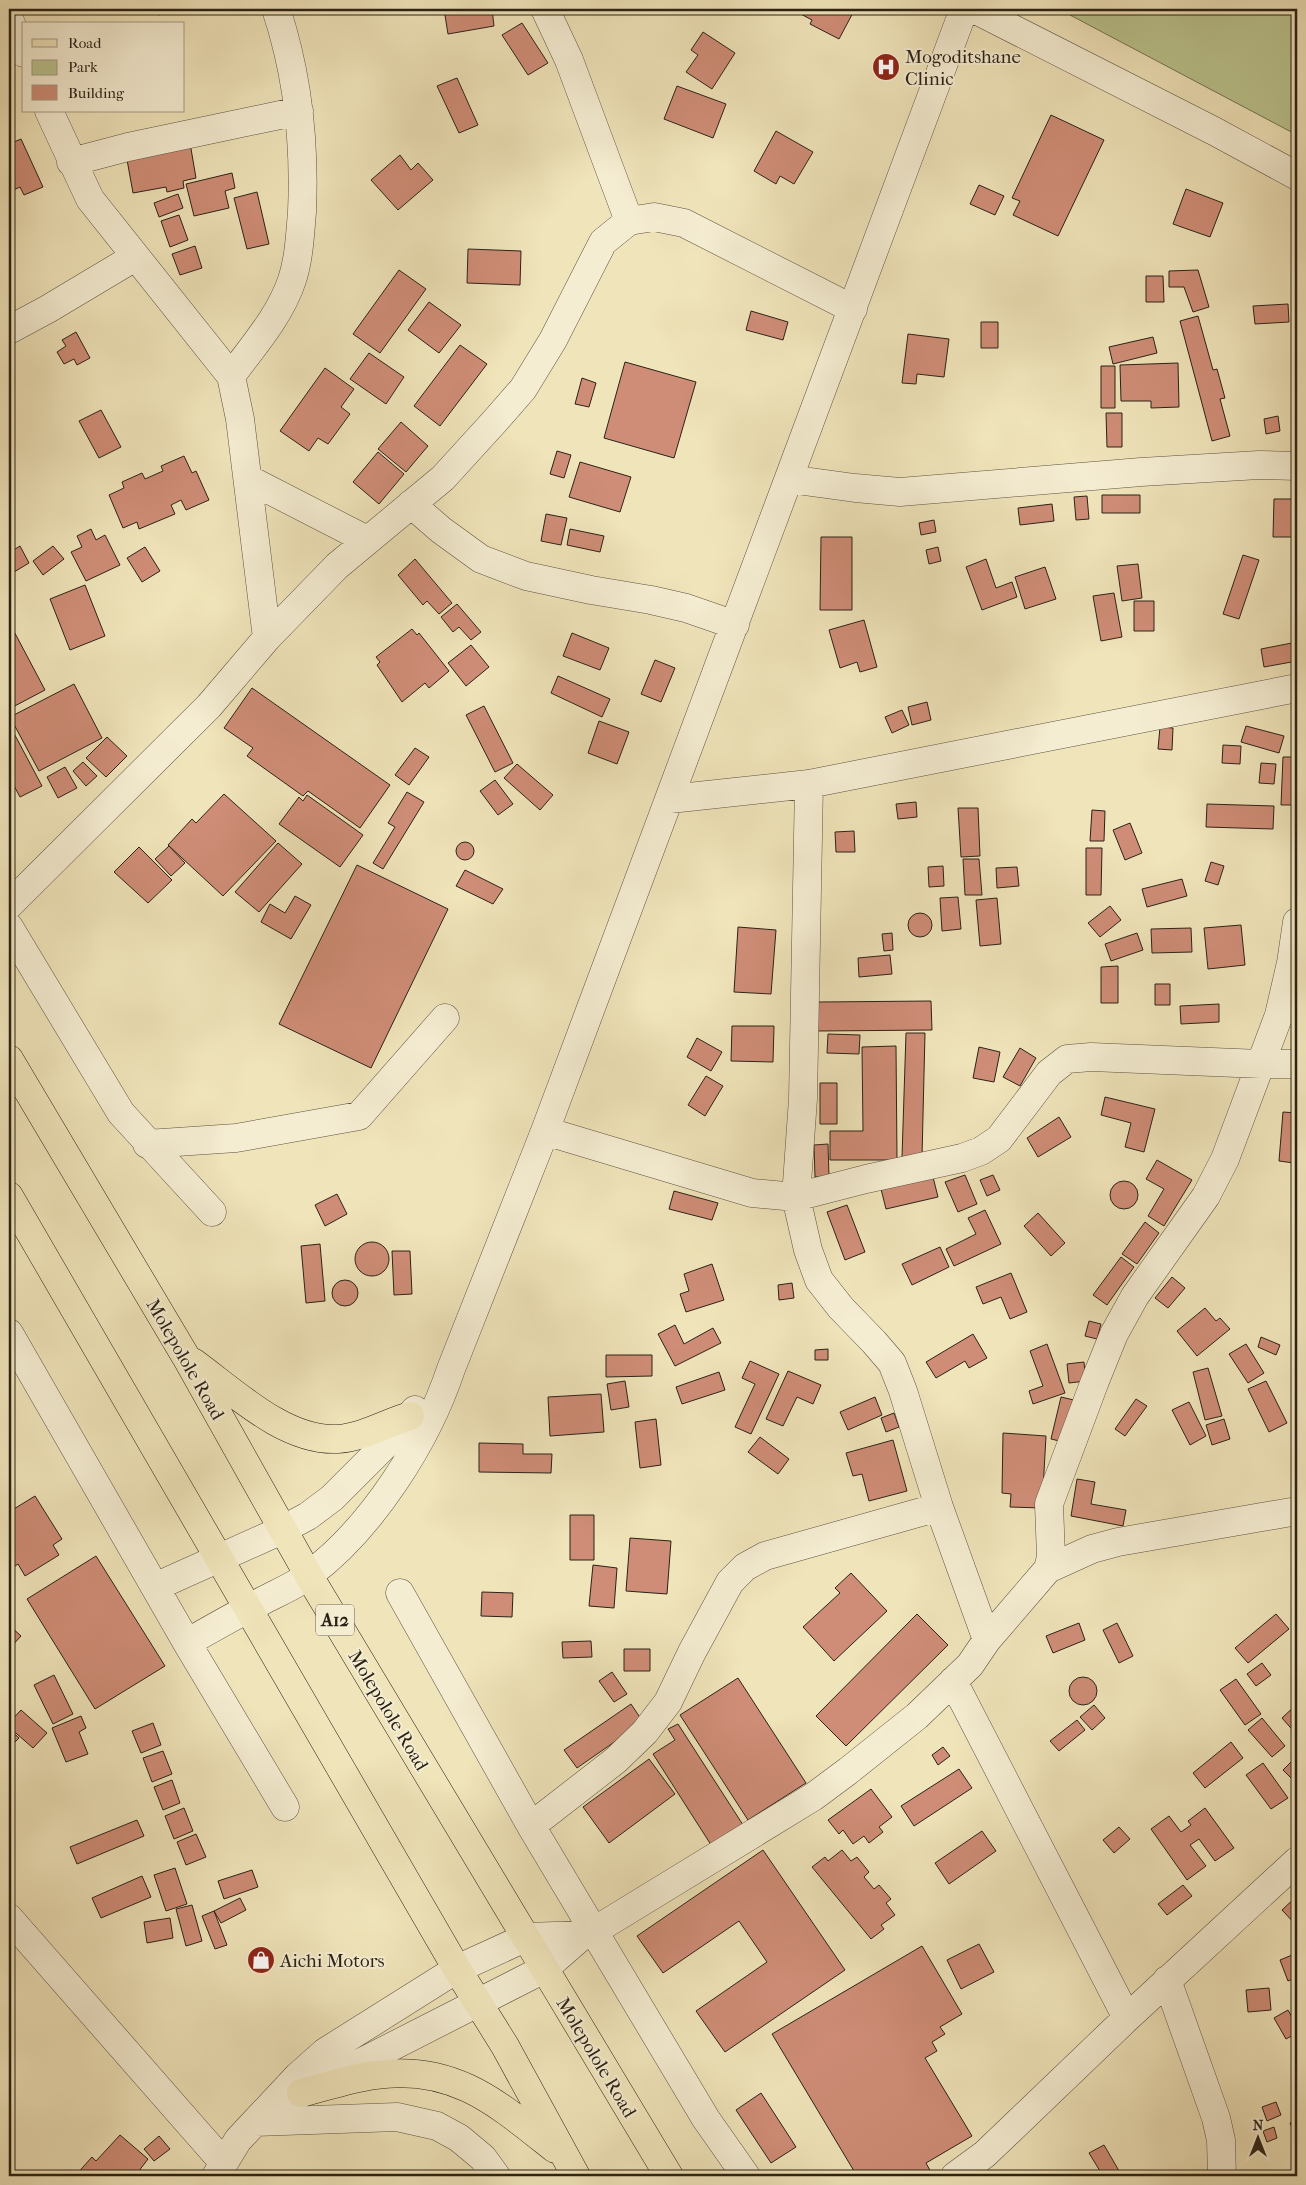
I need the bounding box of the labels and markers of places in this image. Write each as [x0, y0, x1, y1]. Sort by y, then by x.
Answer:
place label: Mogoditshane Clinic [905, 46, 1021, 90]
hospital icon: Mogoditshane Clinic [871, 52, 901, 82]
shop icon: Aichi Motors [246, 1945, 276, 1975]
place label: Aichi Motors [279, 1950, 385, 1972]

